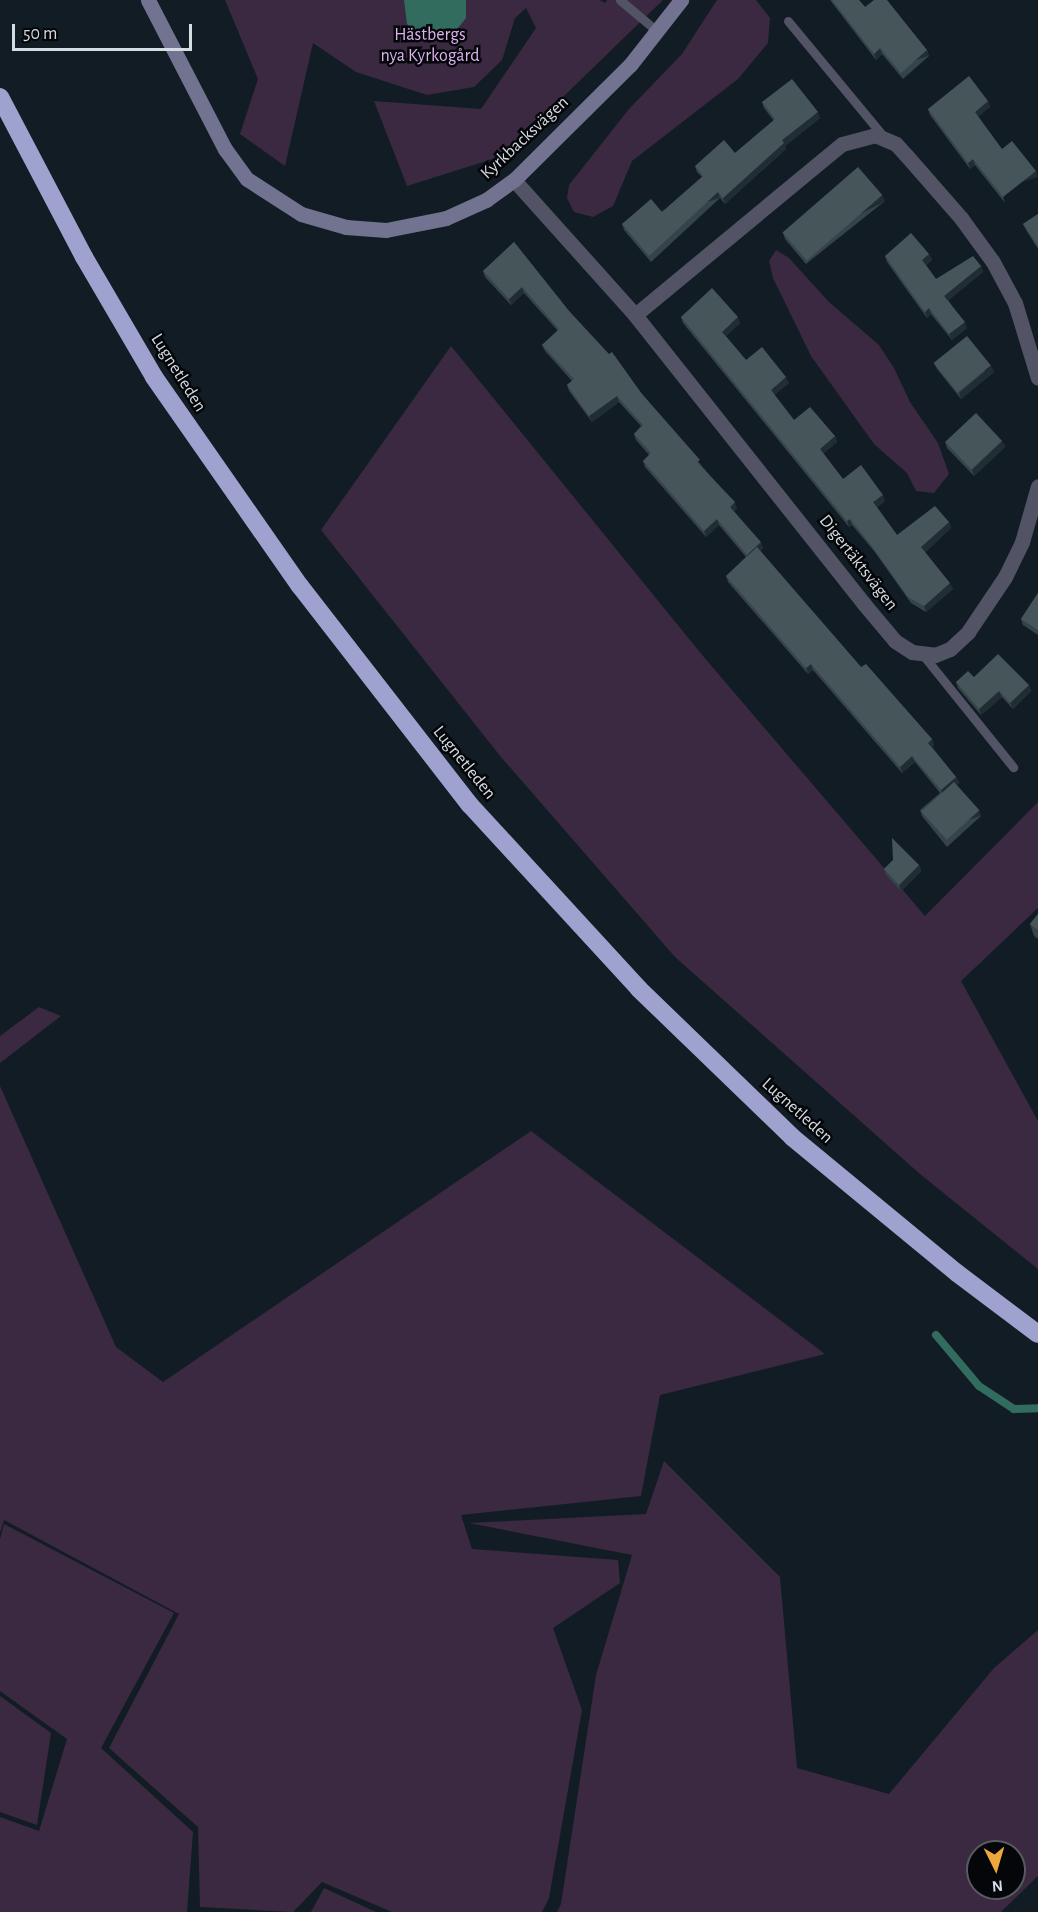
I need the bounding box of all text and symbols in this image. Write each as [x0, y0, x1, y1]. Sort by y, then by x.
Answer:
scale bar [15, 12, 195, 50]
text: 50 m [23, 25, 57, 43]
park label: Hästbergs nya Kyrkogård [380, 25, 480, 68]
street label: Kyrkbacksvägen [477, 92, 573, 184]
street label: Lugnetleden [145, 330, 211, 416]
street label: Digertäktsvägen [814, 511, 902, 615]
street label: Lugnetleden [428, 722, 500, 804]
street label: Lugnetleden [757, 1073, 837, 1149]
north arrow [966, 1840, 1026, 1900]
text: N [991, 1877, 1004, 1894]

